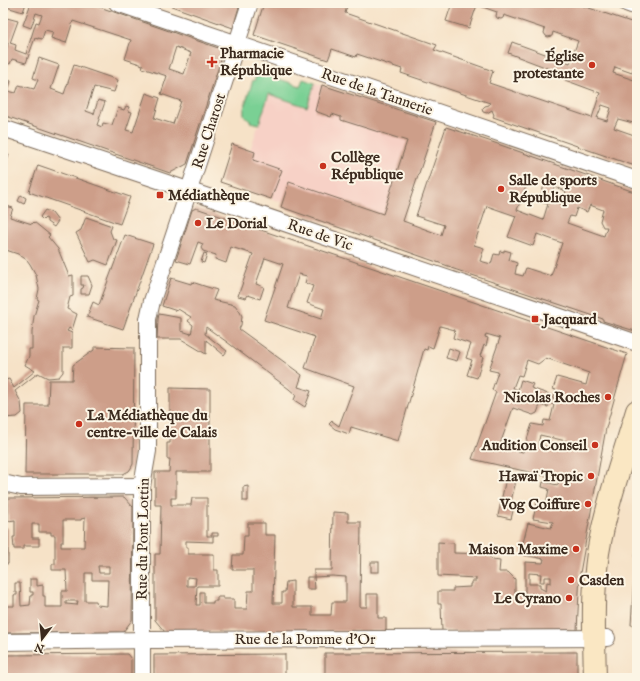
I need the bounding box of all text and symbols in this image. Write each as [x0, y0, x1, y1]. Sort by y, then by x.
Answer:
place label: Pharmacie République [220, 44, 292, 80]
place label: Église protestante [512, 47, 584, 83]
marker: Pharmacie République [207, 57, 217, 67]
marker: Église protestante [587, 60, 597, 70]
street label: Rue de la Tannerie [319, 64, 435, 120]
street label: Rue Charost [188, 91, 230, 171]
place label: Collège République [331, 148, 403, 184]
marker: Collège République [318, 161, 328, 171]
place label: Salle de sports République [509, 171, 598, 207]
marker: Salle de sports République [496, 184, 506, 194]
place label: Médiathèque [168, 186, 250, 205]
marker: Médiathèque [155, 190, 165, 200]
place label: Le Dorial [206, 214, 268, 233]
street label: Rue de Vic [285, 215, 355, 255]
marker: Le Dorial [193, 218, 203, 228]
place label: Jacquard [541, 310, 598, 329]
marker: Jacquard [530, 314, 540, 324]
place label: Nicolas Roches [503, 388, 601, 407]
marker: Nicolas Roches [603, 392, 613, 402]
place label: La Médiathèque du centre-ville de Calais [87, 406, 218, 442]
marker: La Médiathèque du centre-ville de Calais [74, 419, 84, 429]
place label: Audition Conseil [481, 436, 588, 455]
marker: Audition Conseil [590, 440, 600, 450]
place label: Hawaï Tropic [498, 467, 584, 486]
marker: Hawaï Tropic [586, 471, 596, 481]
street label: Rue du Pont Lottin [132, 478, 154, 600]
place label: Vog Coiffure [499, 495, 580, 514]
marker: Vog Coiffure [583, 499, 593, 509]
place label: Maison Maxime [469, 540, 568, 559]
marker: Maison Maxime [571, 544, 581, 554]
place label: Casden [579, 571, 624, 590]
marker: Casden [566, 575, 576, 585]
place label: Le Cyrano [494, 589, 561, 608]
marker: Le Cyrano [564, 593, 574, 603]
north arrow [22, 619, 62, 659]
street label: Rue de la Pomme d'Or [234, 630, 376, 649]
text: N [33, 639, 47, 656]

